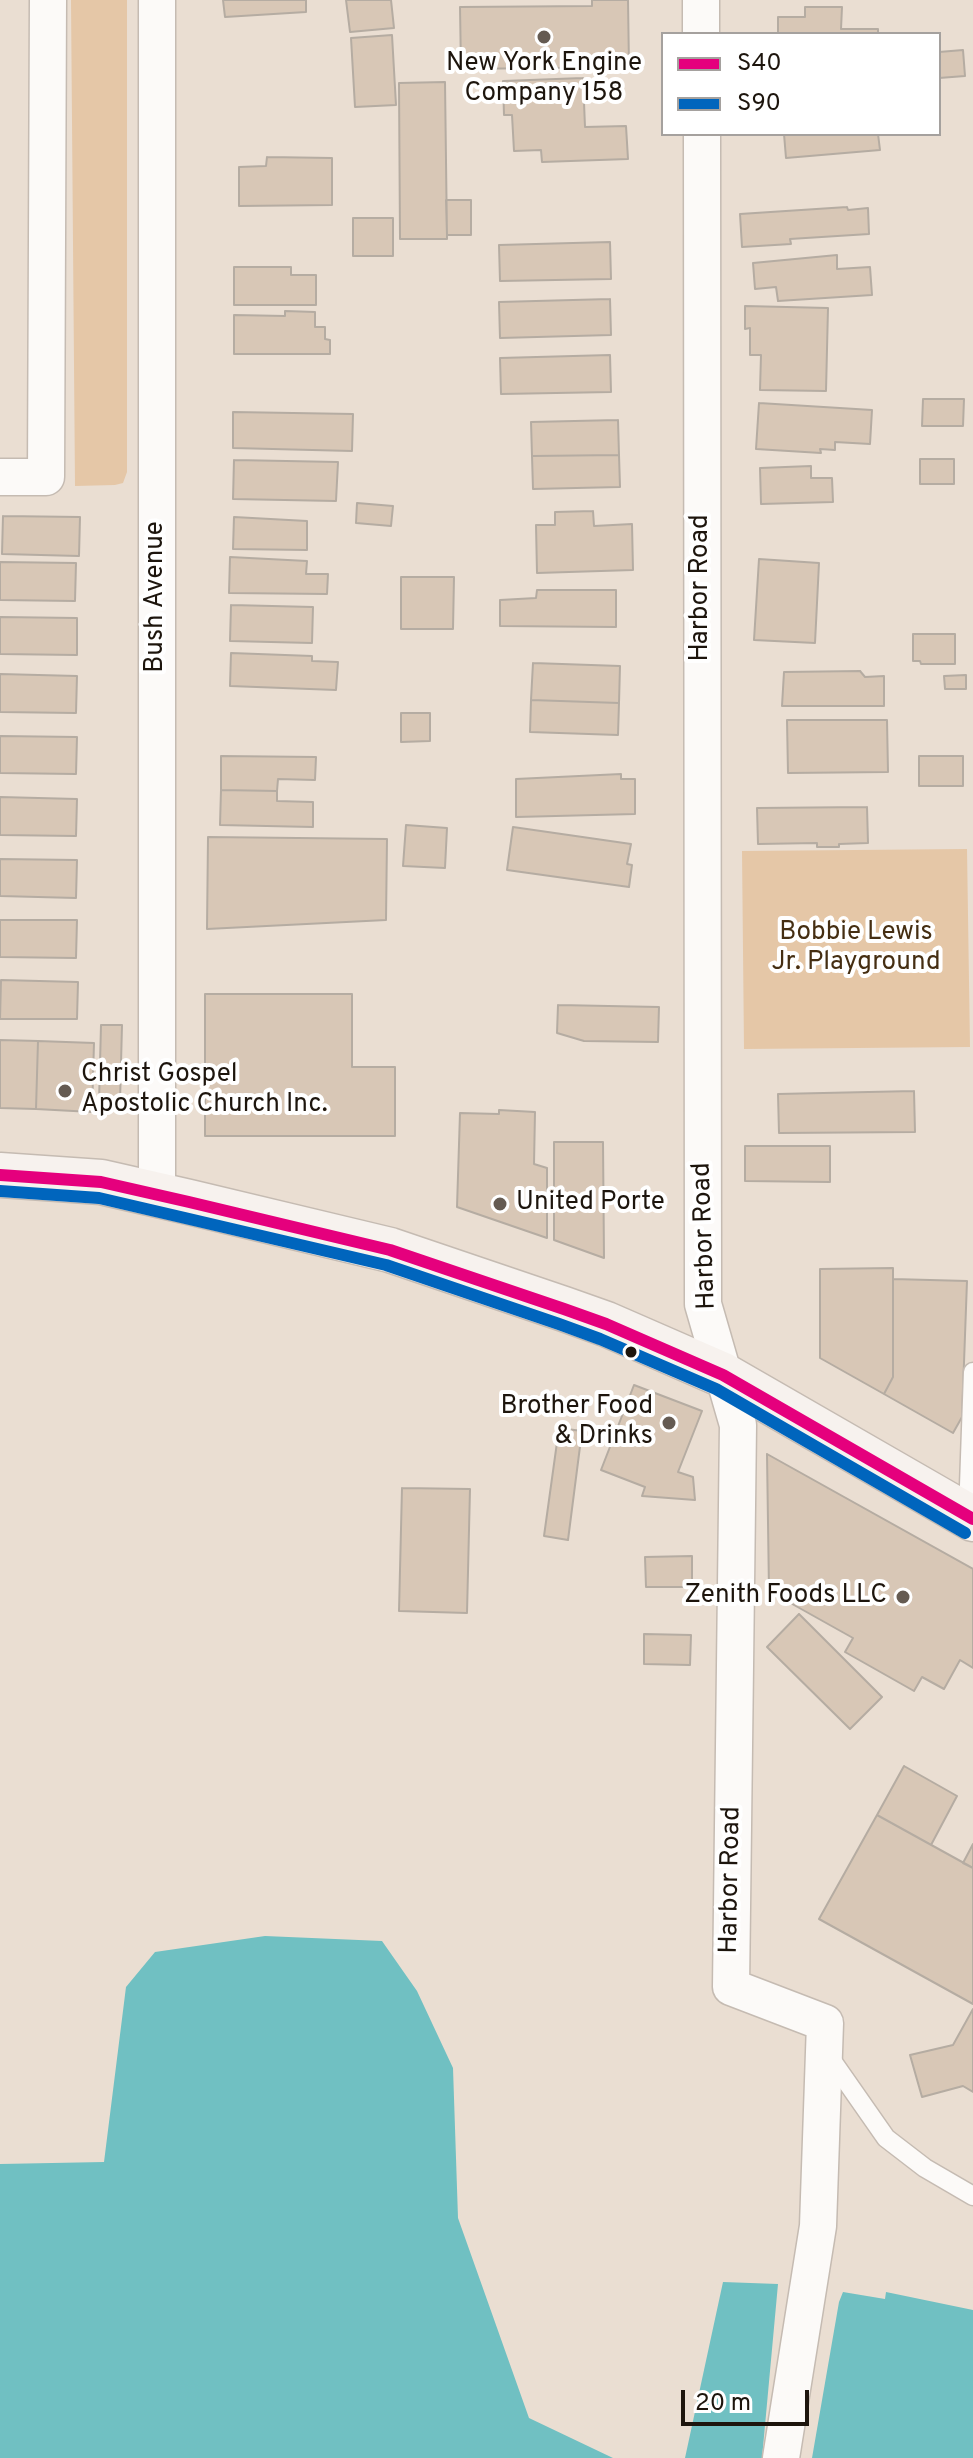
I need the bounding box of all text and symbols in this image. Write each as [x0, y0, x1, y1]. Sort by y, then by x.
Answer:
marker: New York Engine Company 158 [535, 28, 553, 46]
legend [661, 32, 941, 136]
place label: New York Engine Company 158 [446, 49, 642, 110]
text: S40 [737, 49, 782, 79]
text: S90 [737, 89, 781, 119]
street label: Harbor Road [686, 514, 718, 662]
street label: Bush Avenue [141, 521, 173, 673]
park label: Bobbie Lewis Jr. Playground [771, 918, 941, 980]
place label: Christ Gospel Apostolic Church Inc. [81, 1060, 328, 1122]
marker: Christ Gospel Apostolic Church Inc. [56, 1082, 74, 1100]
street label: Harbor Road [688, 1162, 724, 1310]
place label: United Porte [516, 1188, 665, 1220]
marker: United Porte [491, 1195, 509, 1213]
unlabelled marker [623, 1344, 639, 1360]
place label: Brother Food & Drinks [500, 1392, 653, 1454]
marker: Brother Food & Drinks [660, 1414, 678, 1432]
place label: Zenith Foods LLC [684, 1581, 887, 1613]
marker: Zenith Foods LLC [894, 1588, 912, 1606]
street label: Harbor Road [715, 1806, 749, 1954]
scale bar [685, 2374, 813, 2424]
text: 20 m [695, 2389, 751, 2419]

